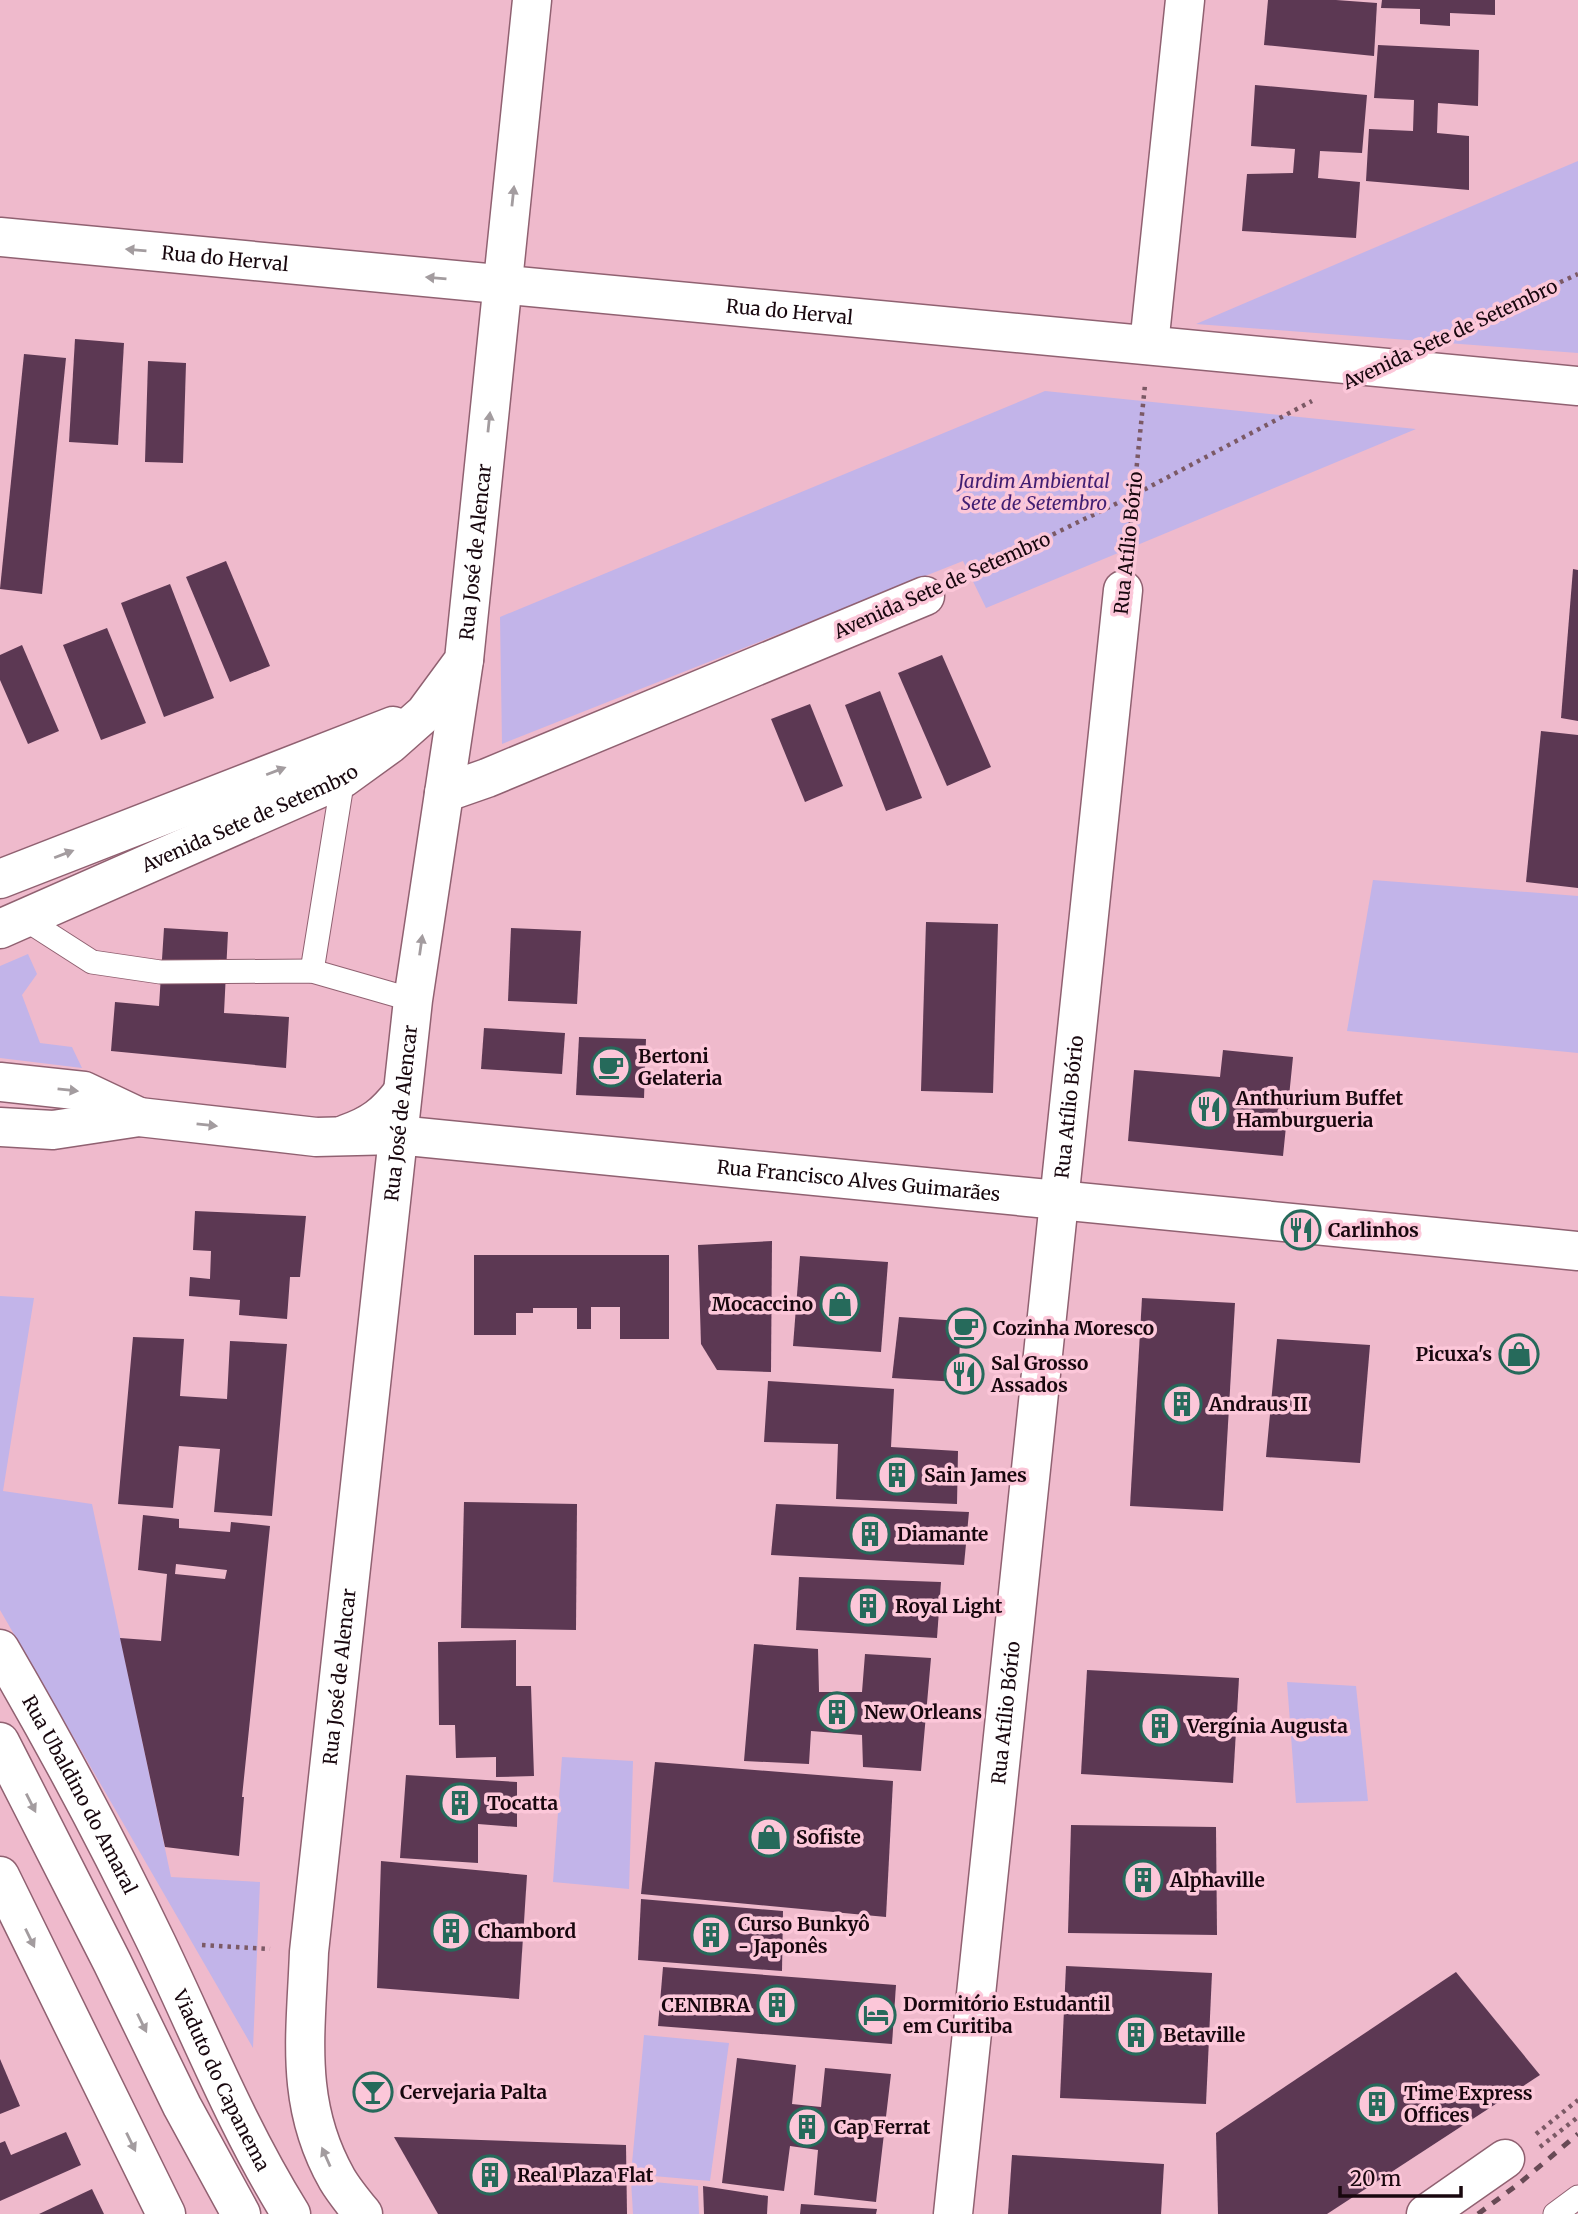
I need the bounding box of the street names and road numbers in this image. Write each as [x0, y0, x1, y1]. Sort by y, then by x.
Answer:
street label: Rua do Herval [160, 240, 290, 276]
street label: Avenida Sete de Setembro [1338, 274, 1561, 395]
street label: Rua do Herval [725, 294, 854, 329]
street label: Rua José de Alencar [454, 462, 496, 641]
street label: Rua Atílio Bório [1109, 470, 1147, 616]
street label: Avenida Sete de Setembro [829, 526, 1054, 644]
street label: Avenida Sete de Setembro [137, 759, 363, 878]
street label: Rua José de Alencar [379, 1023, 422, 1203]
street label: Rua Atílio Bório [1049, 1034, 1088, 1180]
street label: Rua Francisco Alves Guimarães [716, 1154, 1001, 1206]
street label: Rua José de Alencar [318, 1587, 361, 1766]
street label: Rua Atílio Bório [986, 1640, 1025, 1786]
street label: Rua Ubaldino do Amaral [17, 1691, 143, 1898]
street label: Viaduto do Capanema [168, 1985, 275, 2175]

